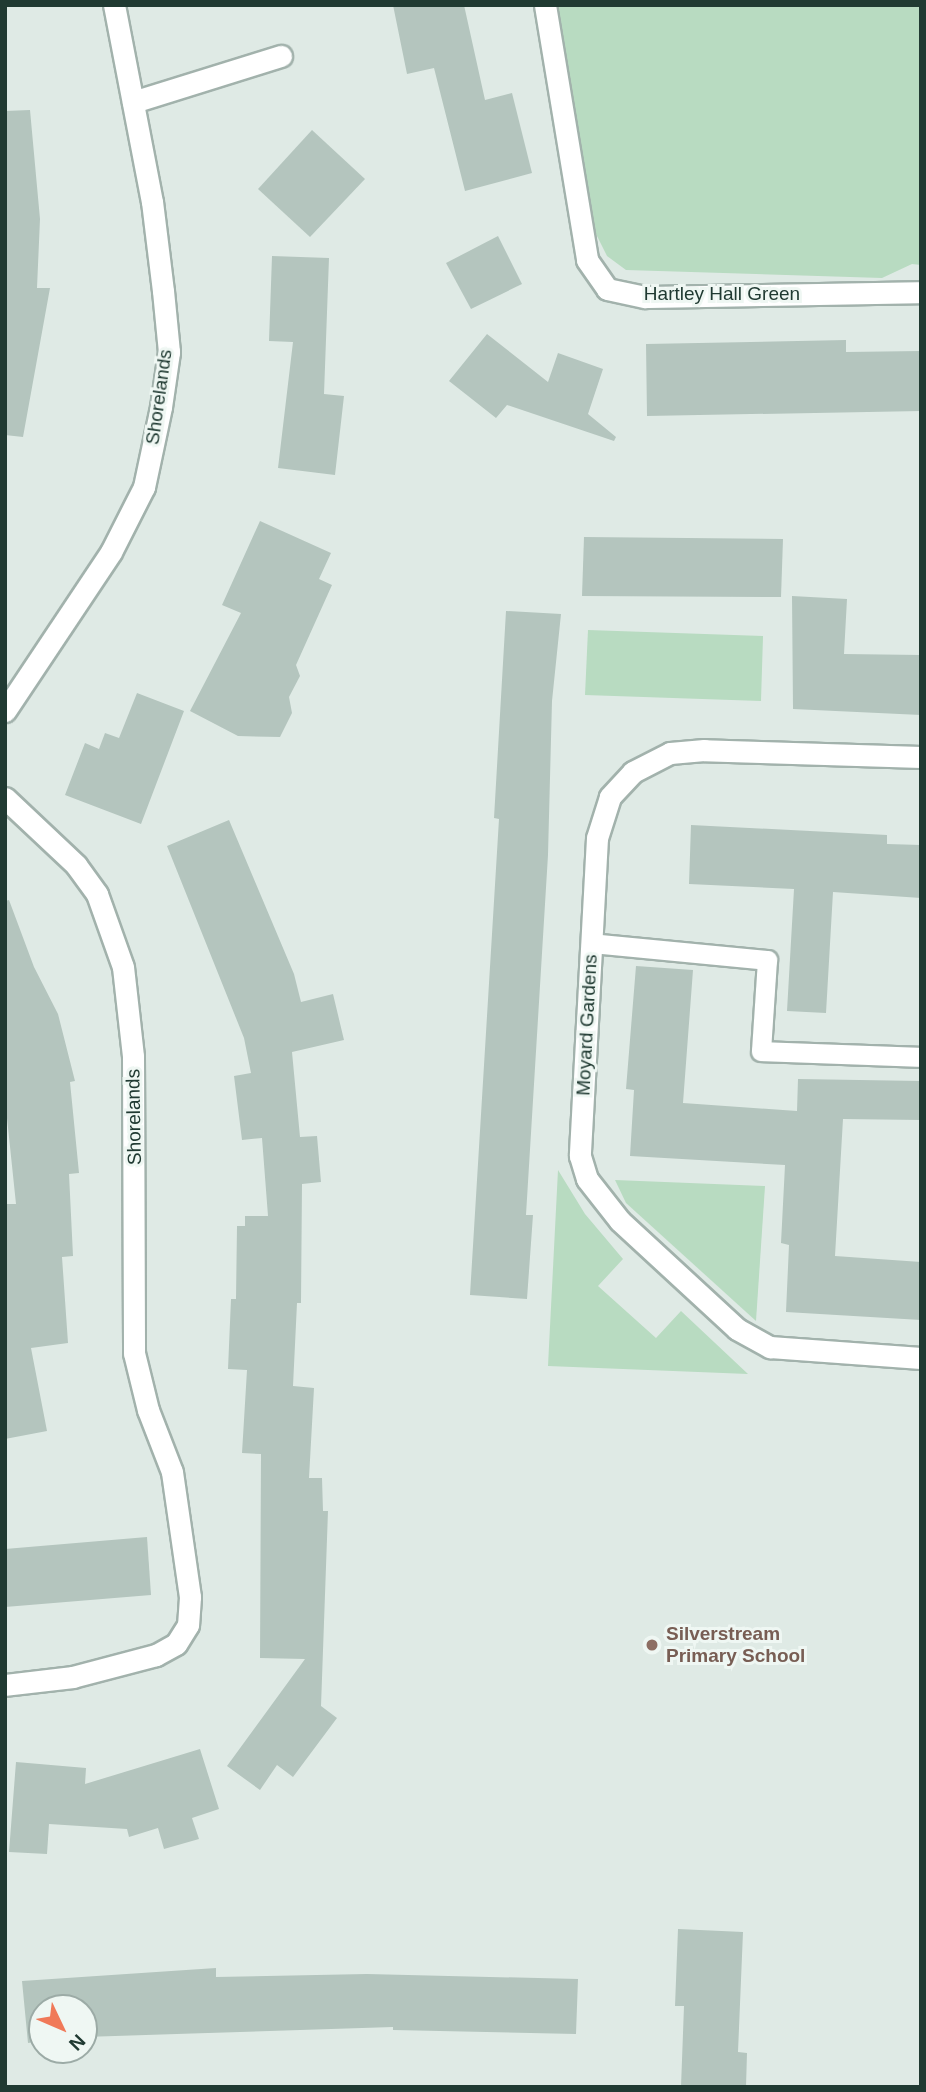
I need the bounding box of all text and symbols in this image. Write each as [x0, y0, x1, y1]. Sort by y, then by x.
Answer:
street label: Hartley Hall Green [644, 283, 800, 305]
street label: Shorelands [141, 348, 177, 446]
street label: Moyard Gardens [572, 954, 602, 1096]
street label: Shorelands [122, 1069, 146, 1165]
place label: Silverstream Primary School [666, 1623, 805, 1667]
marker: Silverstream Primary School [644, 1637, 660, 1653]
north arrow [28, 1994, 98, 2064]
text: N [65, 2030, 89, 2055]

